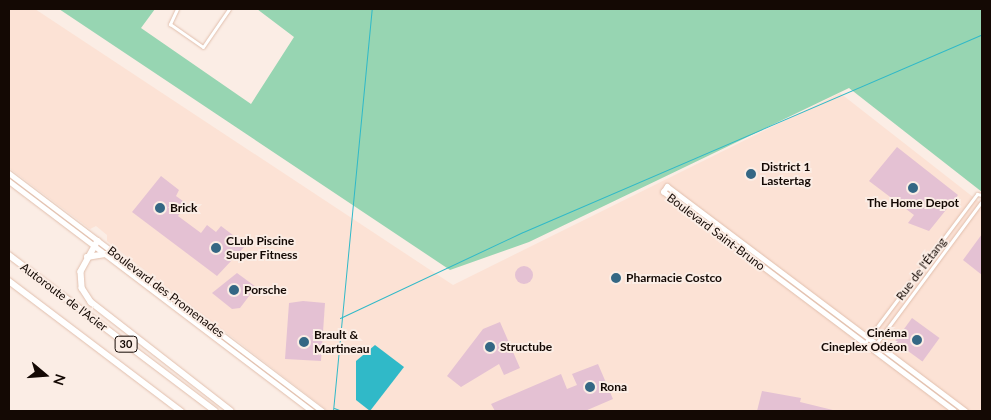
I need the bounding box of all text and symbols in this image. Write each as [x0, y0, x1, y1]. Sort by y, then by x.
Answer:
place label: District 1 Lastertag [761, 160, 811, 188]
marker: District 1 Lastertag [745, 168, 757, 180]
marker: The Home Depot [907, 182, 919, 194]
street label: Boulevard Saint-Bruno [664, 190, 768, 274]
place label: The Home Depot [867, 196, 959, 210]
place label: Brick [170, 201, 198, 215]
marker: Brick [154, 202, 166, 214]
place label: CLub Piscine Super Fitness [226, 234, 298, 262]
street label: Rue de l'Étang [893, 235, 949, 303]
marker: CLub Piscine Super Fitness [210, 242, 222, 254]
street label: Boulevard des Promenades [105, 243, 227, 341]
street label: Autoroute de l'Acier [18, 260, 110, 334]
place label: Pharmacie Costco [626, 271, 722, 285]
marker: Pharmacie Costco [610, 272, 622, 284]
place label: Porsche [244, 283, 287, 297]
marker: Porsche [228, 284, 240, 296]
place label: Cinéma Cineplex Odéon [821, 326, 907, 354]
place label: Brault & Martineau [314, 328, 370, 356]
marker: Cinéma Cineplex Odéon [911, 334, 923, 346]
road number: 30 [114, 336, 138, 352]
marker: Brault & Martineau [298, 336, 310, 348]
place label: Structube [500, 340, 552, 354]
marker: Structube [484, 341, 496, 353]
north arrow [20, 350, 70, 400]
text: N [50, 372, 69, 388]
place label: Rona [600, 380, 627, 394]
marker: Rona [584, 381, 596, 393]

